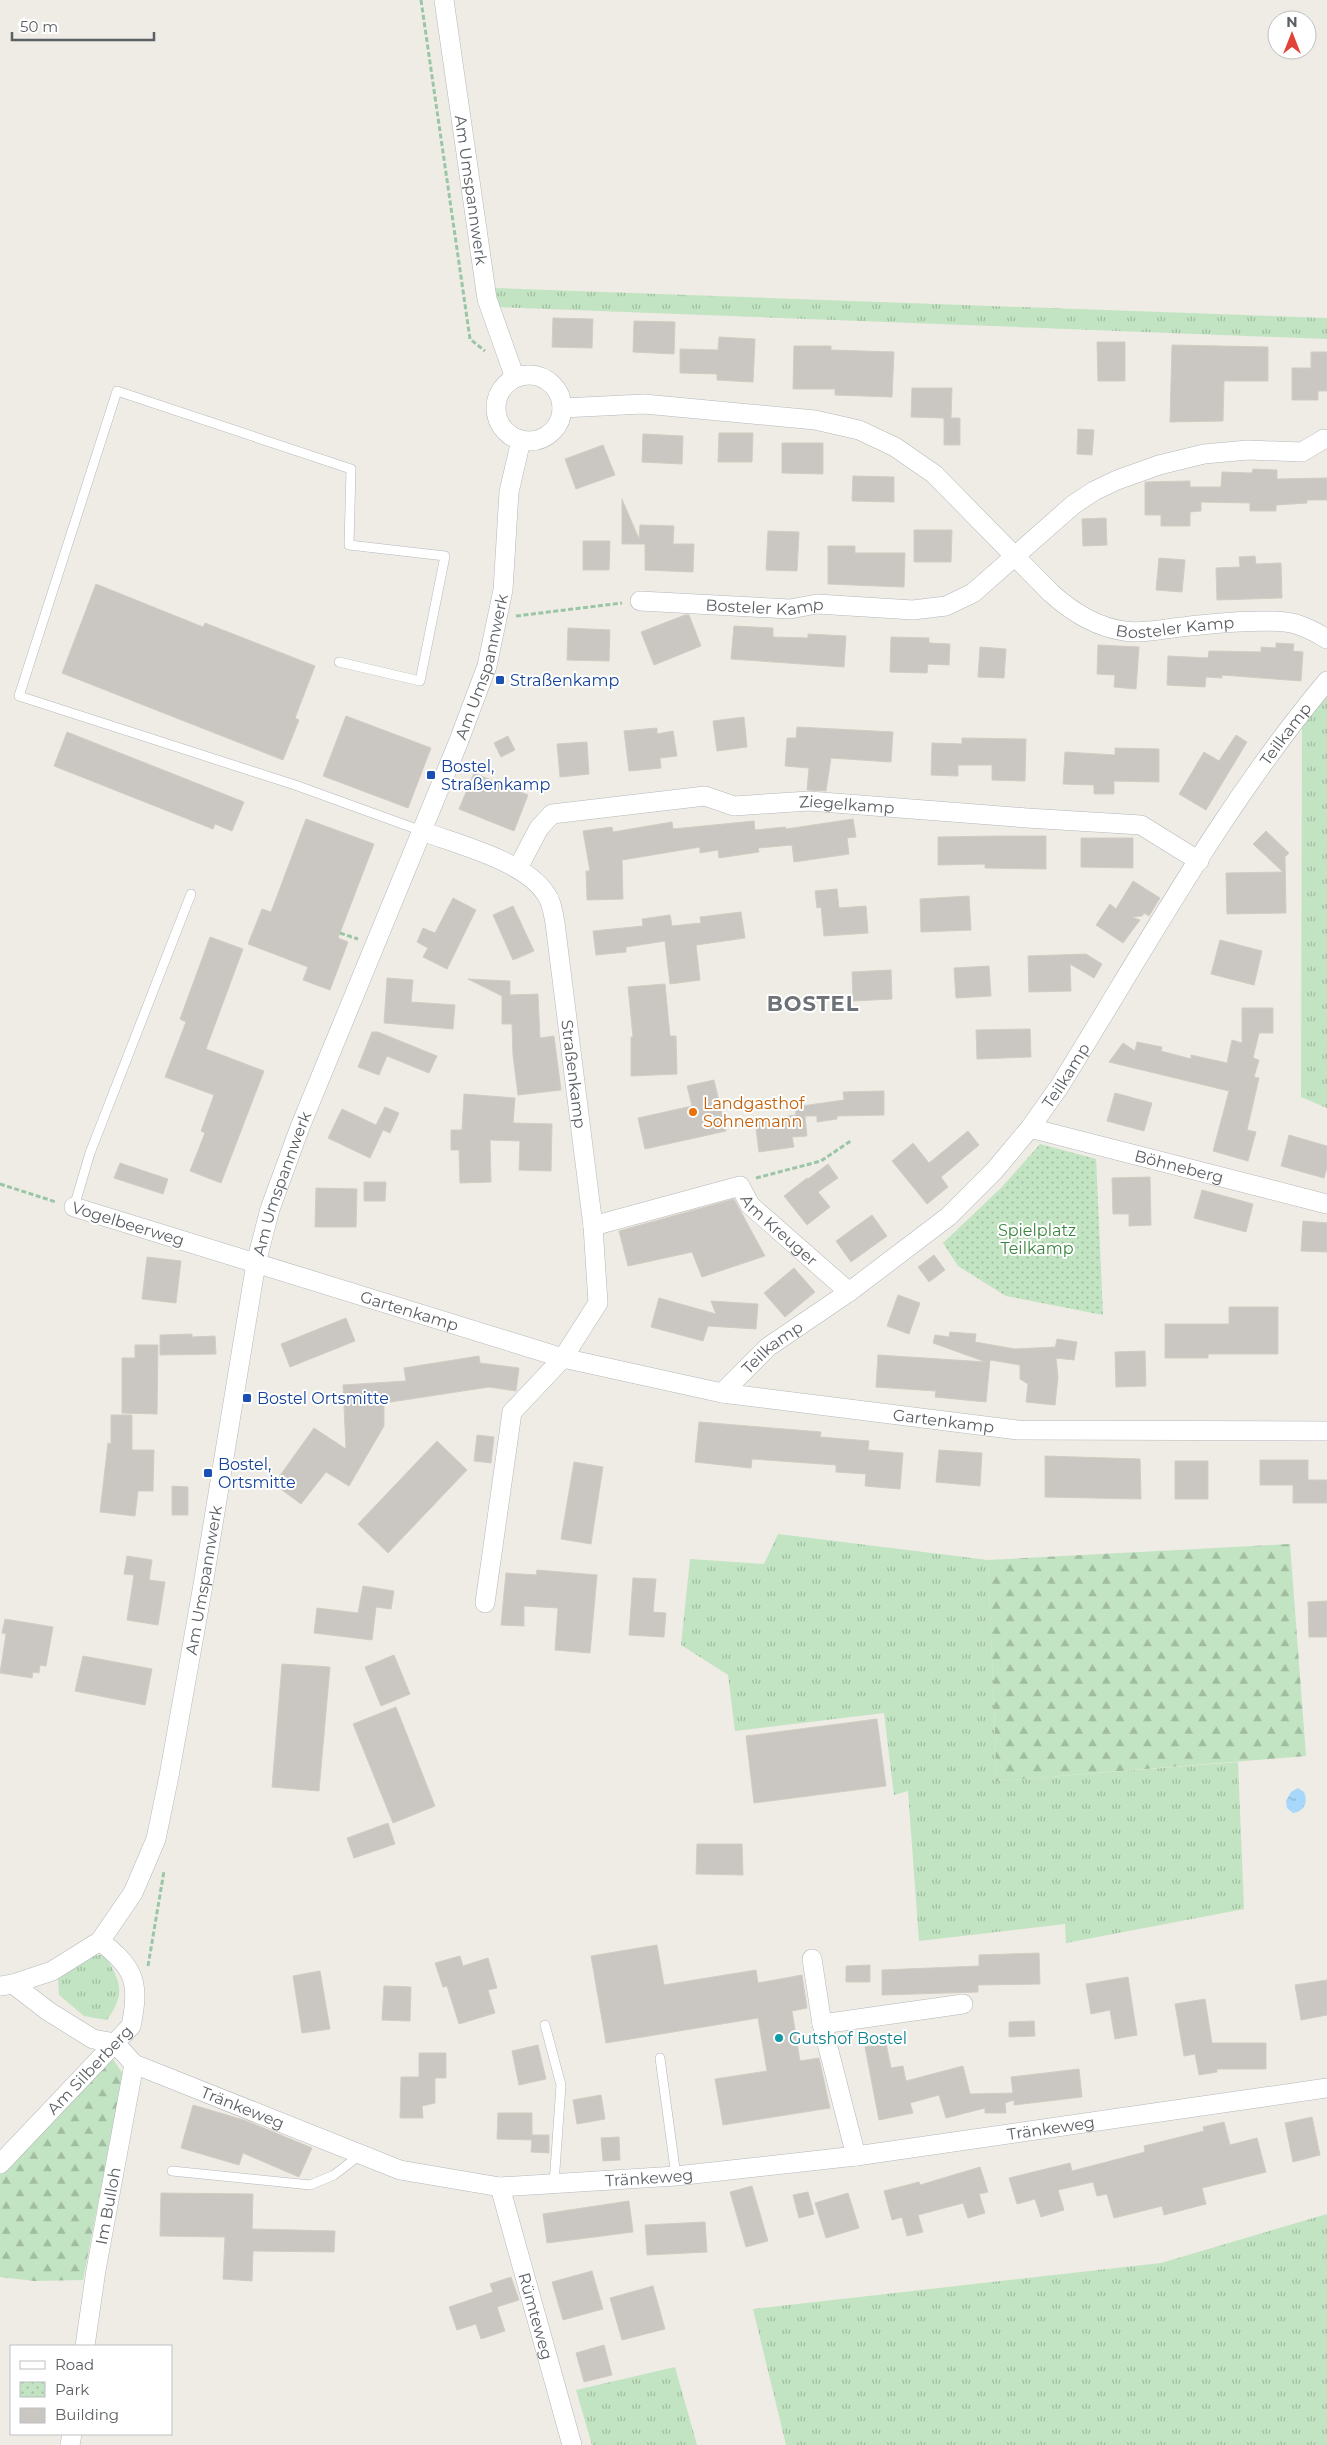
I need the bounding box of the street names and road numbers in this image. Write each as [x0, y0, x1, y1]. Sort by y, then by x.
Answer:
street label: Am Umspannwerk [451, 114, 492, 267]
street label: Am Umspannwerk [451, 592, 512, 742]
street label: Bosteler Kamp [705, 594, 824, 619]
street label: Bosteler Kamp [1115, 613, 1235, 642]
street label: Teilkamp [1256, 699, 1315, 769]
street label: Ziegelkamp [798, 792, 895, 817]
street label: Straßenkamp [558, 1018, 590, 1130]
street label: Teilkamp [1038, 1039, 1093, 1111]
street label: Am Umspannwerk [249, 1108, 315, 1258]
street label: Böhneberg [1133, 1146, 1226, 1187]
street label: Am Kreuger [737, 1191, 822, 1270]
street label: Vogelbeerweg [70, 1198, 186, 1250]
street label: Gartenkamp [358, 1286, 461, 1335]
street label: Teilkamp [737, 1317, 806, 1378]
street label: Gartenkamp [892, 1405, 996, 1436]
street label: Am Umspannwerk [181, 1504, 226, 1656]
street label: Am Silberberg [43, 2021, 136, 2118]
street label: Tränkeweg [198, 2082, 287, 2133]
street label: Tränkeweg [1006, 2112, 1096, 2144]
street label: Tränkeweg [604, 2165, 694, 2190]
street label: Im Bulloh [91, 2166, 124, 2246]
street label: Rümteweg [515, 2270, 557, 2362]

